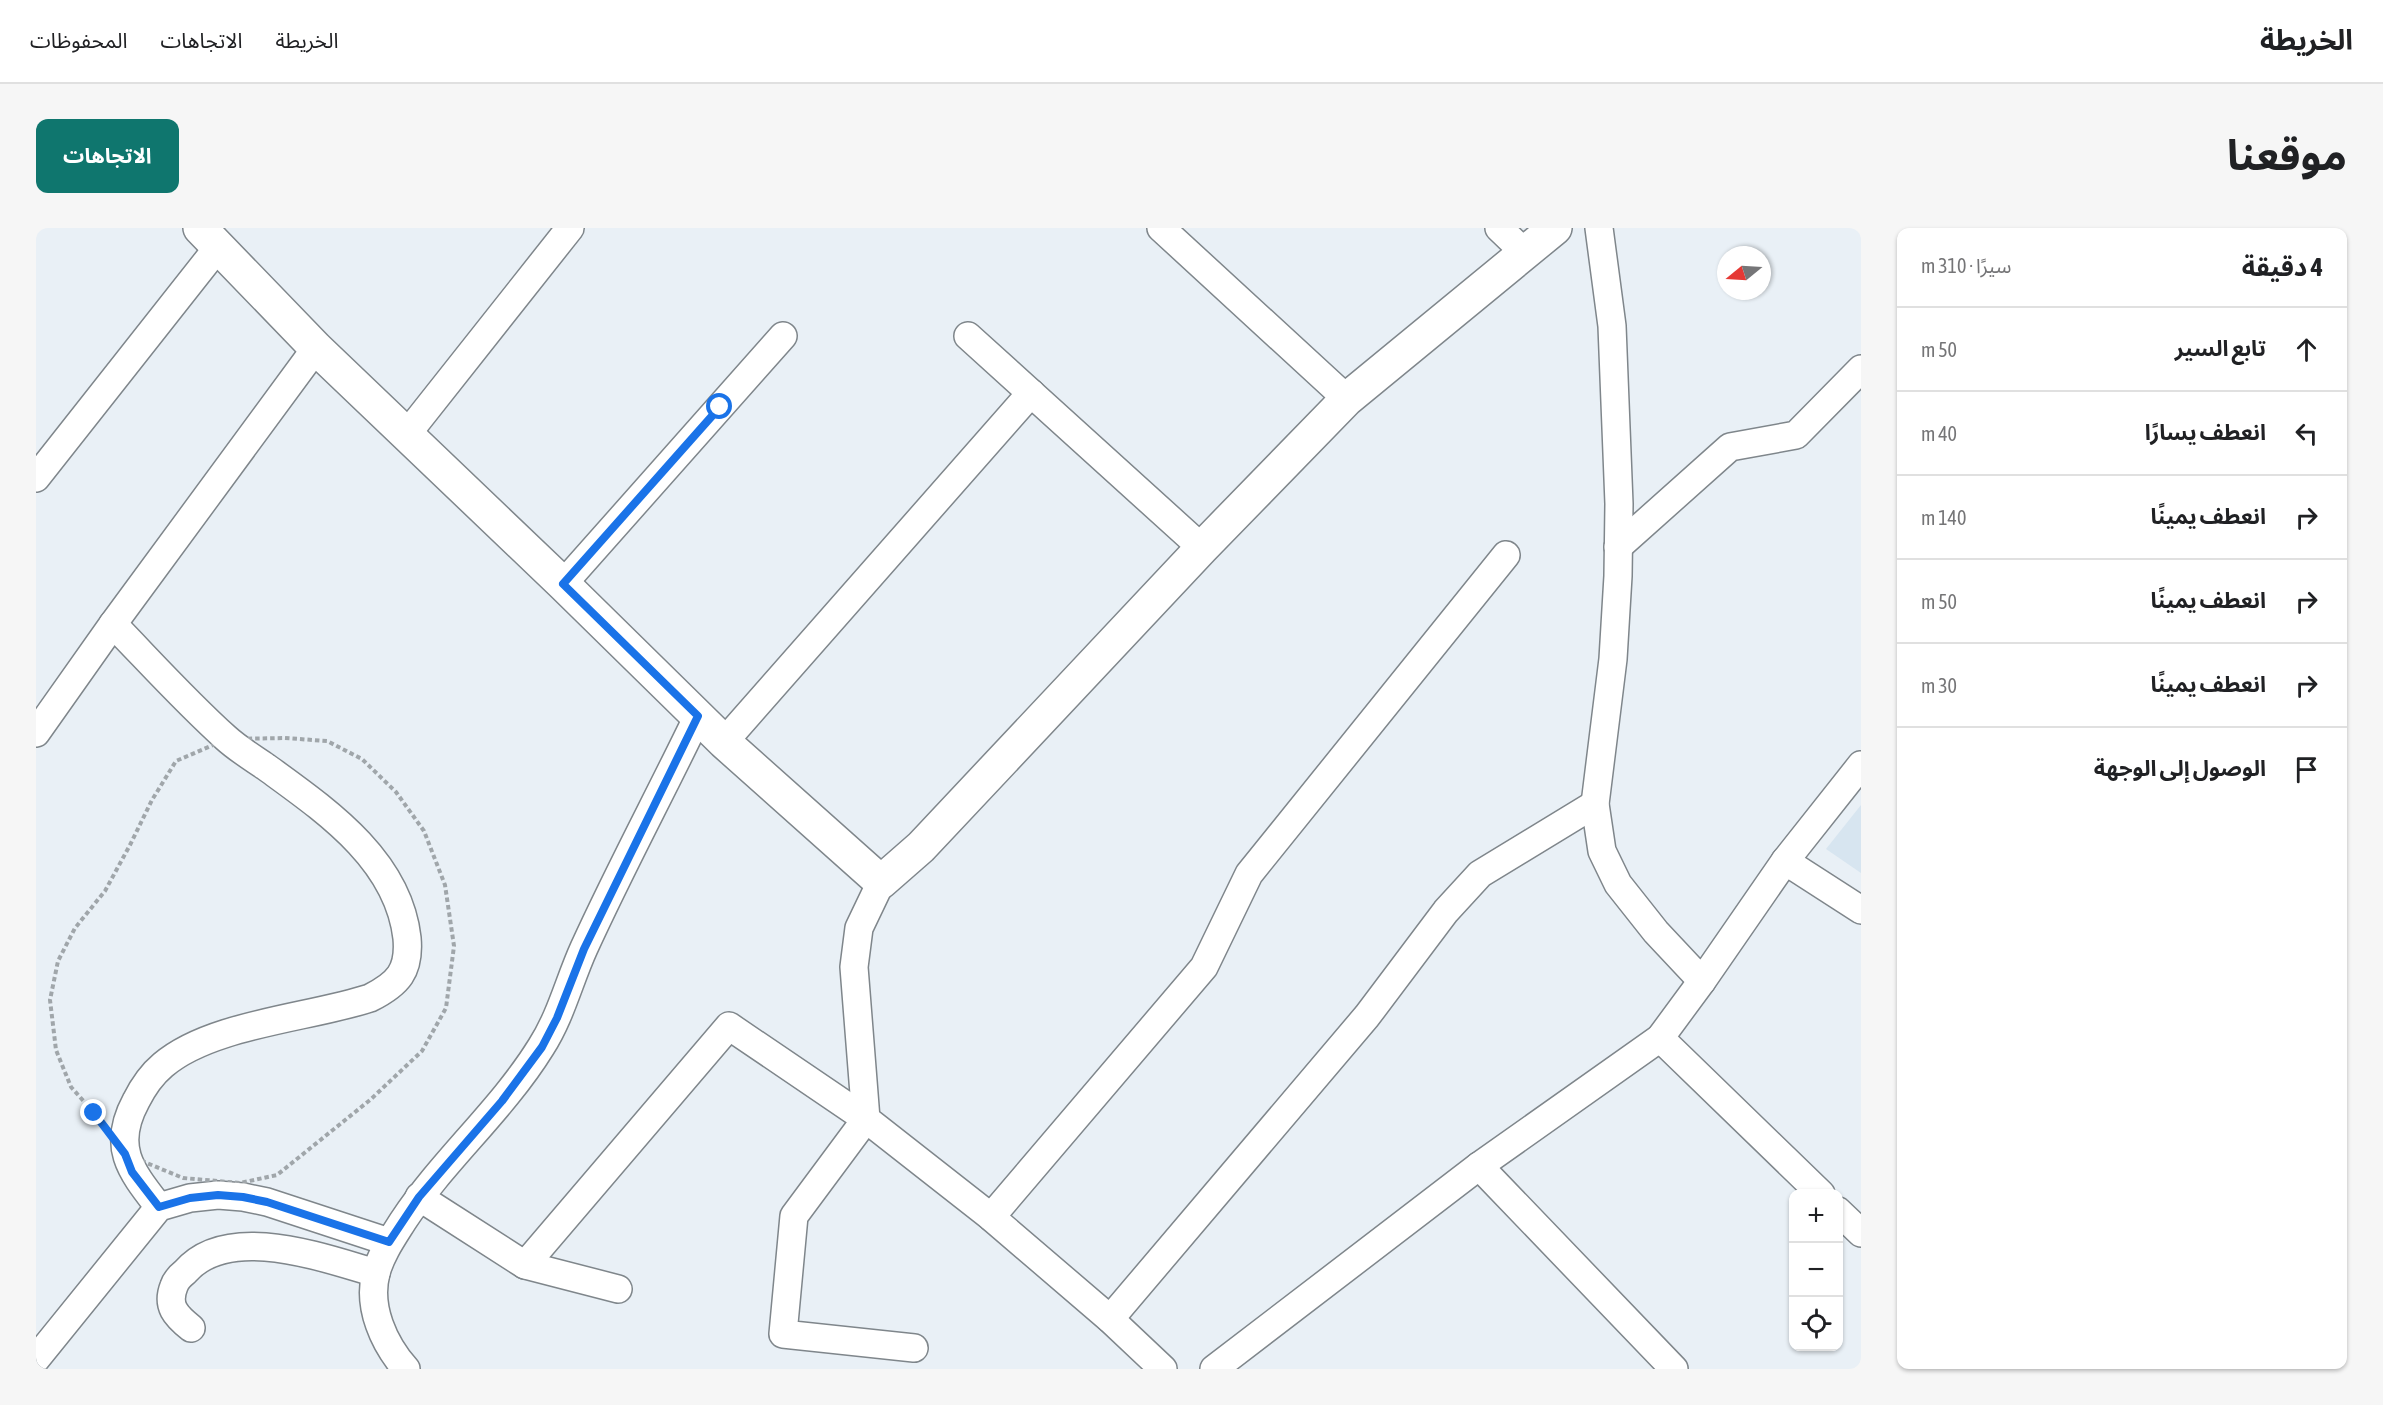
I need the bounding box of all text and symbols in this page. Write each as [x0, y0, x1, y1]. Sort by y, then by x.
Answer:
text: الخريطة [2260, 24, 2353, 56]
text: المحفوظات [30, 28, 127, 52]
text: الاتجاهات [160, 28, 242, 52]
text: الخريطة [275, 28, 338, 52]
button: الاتجاهات [36, 119, 179, 193]
text: موقعنا [2227, 131, 2347, 179]
north arrow [1717, 246, 1771, 300]
text: 4 دقيقة [2242, 252, 2323, 282]
text: سيرًا · 310 m [1921, 254, 2011, 277]
icon: ahead [2290, 333, 2323, 366]
text: تابع السير [2175, 335, 2266, 361]
text: 50 m [1921, 338, 1957, 361]
route start [706, 393, 732, 419]
icon: left [2290, 417, 2323, 450]
text: انعطف يسارًا [2145, 419, 2266, 445]
text: 40 m [1921, 422, 1957, 445]
icon: right [2290, 501, 2323, 534]
text: انعطف يمينًا [2150, 503, 2266, 529]
text: 140 m [1921, 506, 1966, 529]
icon: right [2290, 585, 2323, 618]
text: انعطف يمينًا [2150, 587, 2266, 613]
text: 50 m [1921, 590, 1957, 613]
icon: right [2290, 669, 2323, 702]
text: انعطف يمينًا [2150, 671, 2266, 697]
text: 30 m [1921, 674, 1957, 697]
icon: arrive [2290, 753, 2323, 786]
text: الوصول إلى الوجهة [2094, 755, 2266, 781]
route end [80, 1099, 106, 1125]
map controls [1789, 1189, 1843, 1351]
button: + [1789, 1189, 1843, 1243]
button: − [1789, 1243, 1843, 1297]
button: locate [1789, 1297, 1843, 1351]

